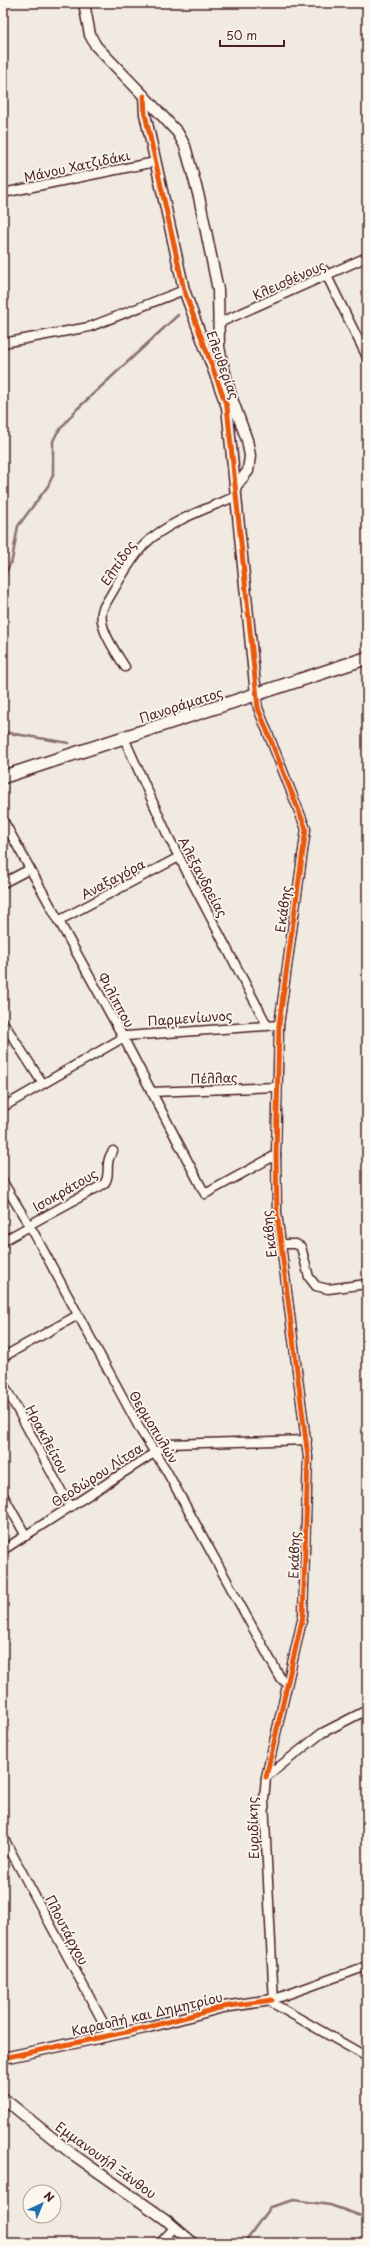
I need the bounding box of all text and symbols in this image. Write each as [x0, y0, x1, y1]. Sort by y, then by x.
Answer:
scale bar [220, 22, 284, 48]
text: 50 m [226, 26, 257, 44]
street label: Μάνου Χατζιδάκι [22, 145, 132, 186]
street label: Κλεισθένους [249, 255, 328, 304]
street label: Ελευθερίας [202, 328, 245, 402]
street label: Ελπίδος [95, 536, 140, 589]
street label: Πανοράματος [137, 682, 225, 727]
street label: Αλεξανδρείας [174, 833, 233, 920]
street label: Αναξαγόρα [77, 853, 149, 903]
street label: Εκάβης [270, 884, 295, 934]
street label: Φιλίππου [93, 969, 139, 1031]
street label: Παρμενίωνος [147, 1005, 233, 1030]
street label: Πέλλας [190, 1067, 238, 1088]
street label: Ισοκράτους [29, 1163, 101, 1216]
street label: Εκάβης [256, 1209, 281, 1259]
street label: Θερμοπυλών [125, 1387, 184, 1467]
street label: Ηρακλείτου [21, 1401, 73, 1476]
street label: Θεοδώρου Λίτσα [47, 1438, 146, 1511]
street label: Εκάβης [283, 1531, 304, 1579]
street label: Ευριδίκης [242, 1796, 263, 1860]
street label: Πλουτάρχου [41, 1892, 94, 1968]
street label: Καραολή και Δημητρίου [69, 1987, 224, 2040]
street label: Εμμανουήλ Ξάνθου [52, 2117, 161, 2203]
north arrow [22, 2184, 62, 2224]
text: N [40, 2187, 59, 2206]

